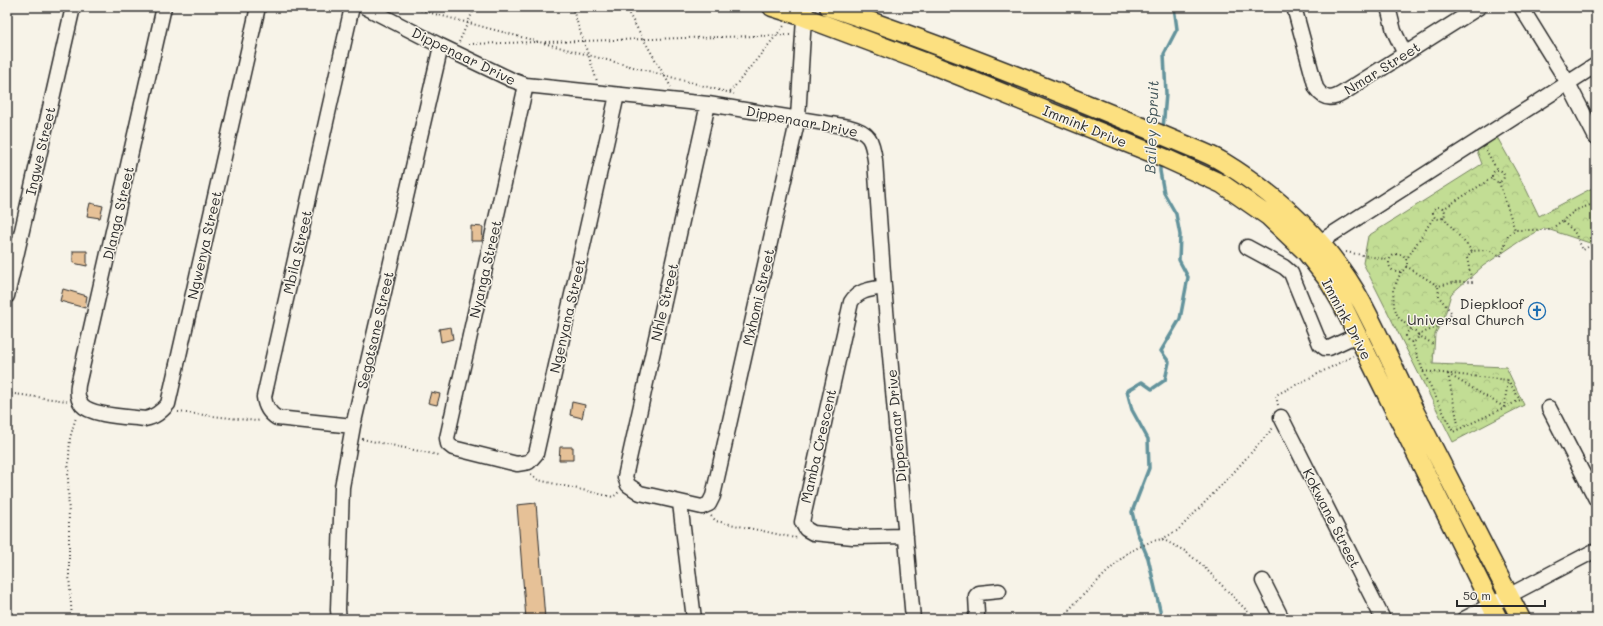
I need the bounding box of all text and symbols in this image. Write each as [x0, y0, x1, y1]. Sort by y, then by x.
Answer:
street label: Dippenaar Drive [409, 23, 519, 89]
street label: Nmar Street [1340, 37, 1424, 99]
water label: Bailey Spruit [1139, 80, 1163, 174]
street label: Immink Drive [1040, 100, 1130, 152]
street label: Dippenaar Drive [744, 101, 860, 141]
street label: Ingwe Street [21, 105, 59, 197]
street label: Dlanga Street [98, 164, 138, 262]
street label: Ngwenya Street [182, 189, 226, 301]
street label: Mbila Street [278, 208, 316, 296]
street label: Nyanga Street [464, 218, 506, 320]
street label: Mxhomi Street [738, 247, 778, 347]
street label: Ngenyana Street [545, 257, 589, 375]
street label: Nhle Street [646, 261, 682, 343]
street label: Segotsane Street [352, 269, 398, 391]
street label: Immink Drive [1318, 275, 1376, 363]
place label: Diepkloof Universal Church [1407, 294, 1525, 329]
church icon: Diepkloof Universal Church [1527, 301, 1547, 321]
street label: Dippenaar Drive [882, 369, 910, 483]
street label: Mamba Crescent [796, 387, 840, 505]
street label: Kokwane Street [1299, 465, 1365, 571]
scale bar [1457, 582, 1545, 608]
text: 50 m [1463, 587, 1491, 603]

